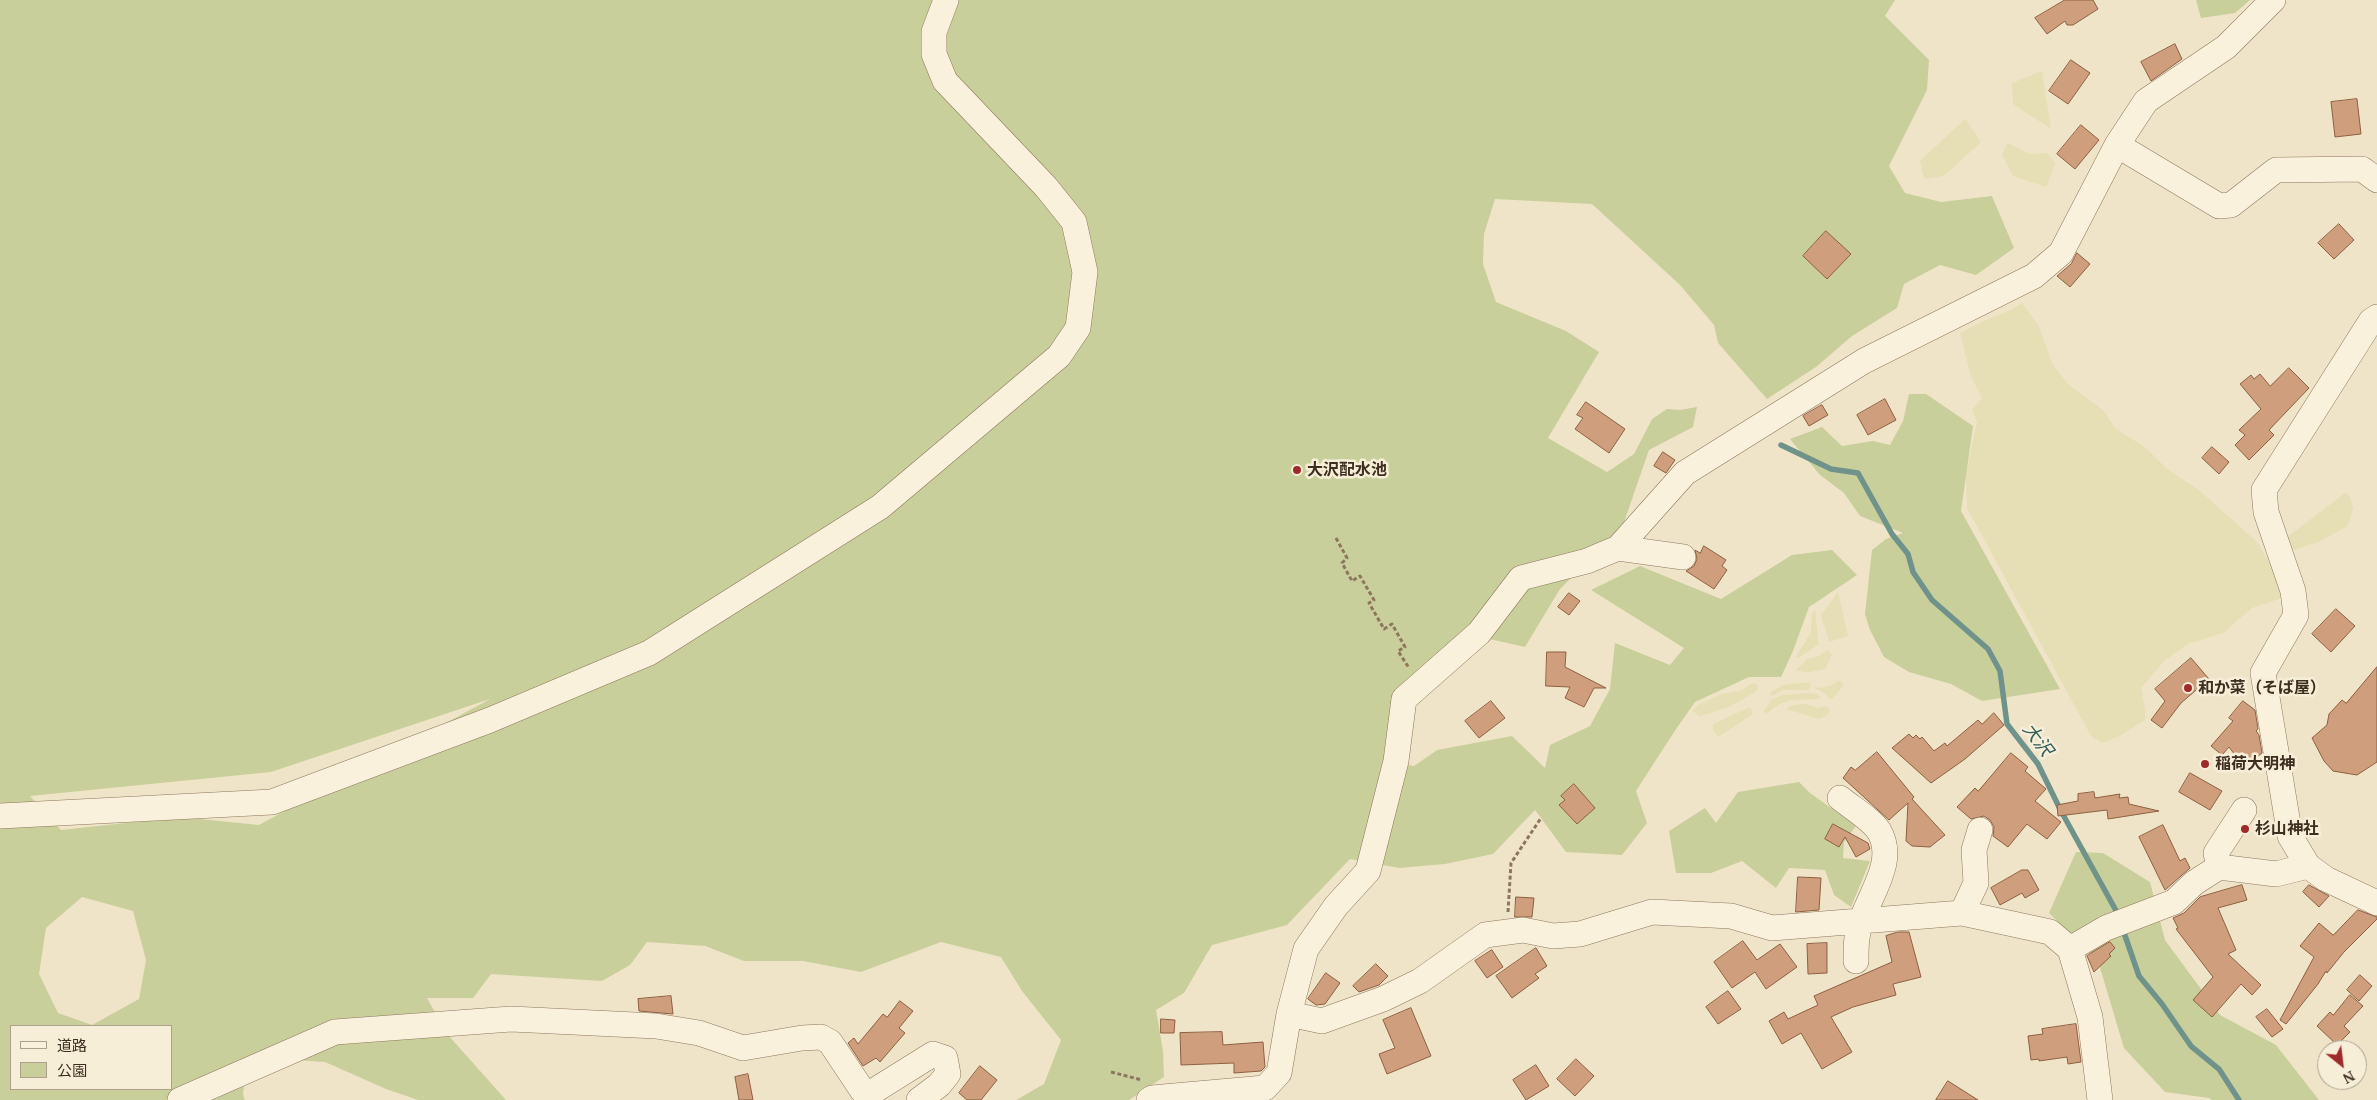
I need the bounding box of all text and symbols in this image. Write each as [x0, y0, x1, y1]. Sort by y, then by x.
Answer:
place label: 大沢配水池 [1307, 460, 1387, 480]
marker: 大沢配水池 [1291, 464, 1303, 476]
place label: 和か菜（そば屋） [2198, 678, 2326, 698]
marker: 和か菜（そば屋） [2182, 682, 2194, 694]
water label: 大沢 [2018, 719, 2056, 761]
place label: 稲荷大明神 [2215, 754, 2295, 774]
marker: 稲荷大明神 [2199, 758, 2211, 770]
place label: 杉山神社 [2255, 819, 2319, 839]
marker: 杉山神社 [2239, 823, 2251, 835]
legend [10, 1025, 172, 1090]
text: 道路 [57, 1035, 87, 1055]
north arrow [2317, 1040, 2367, 1090]
text: 公園 [57, 1060, 87, 1080]
text: N [2340, 1067, 2358, 1089]

